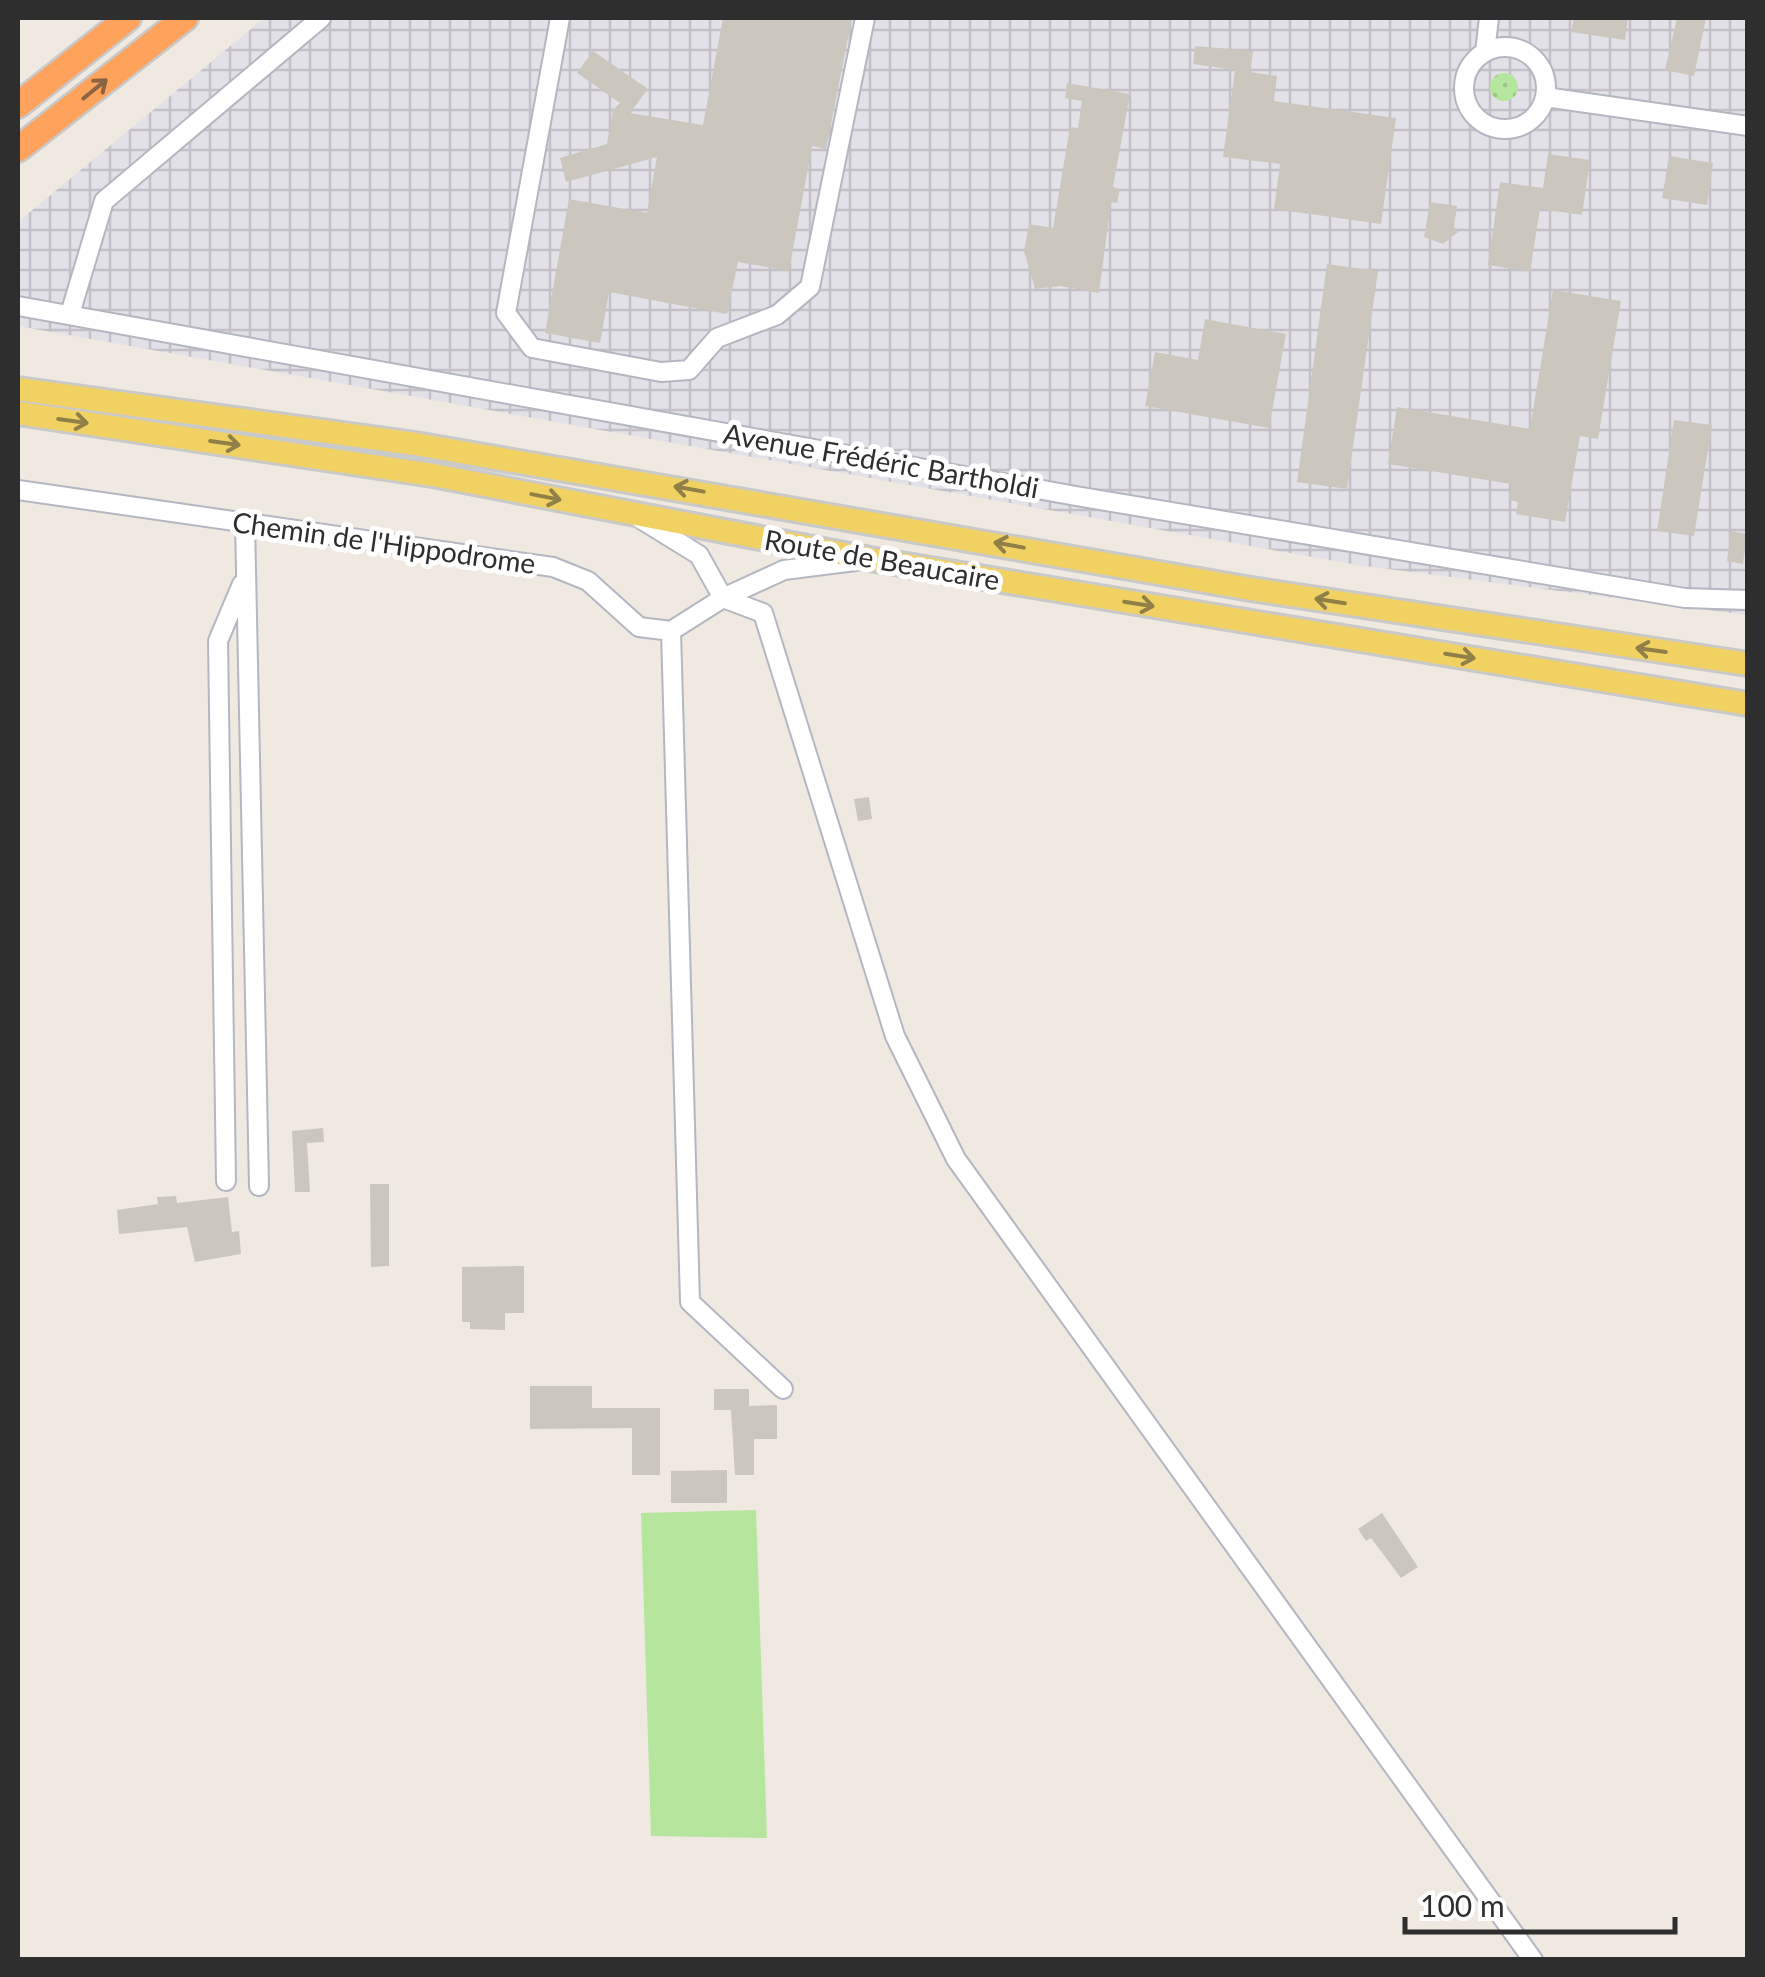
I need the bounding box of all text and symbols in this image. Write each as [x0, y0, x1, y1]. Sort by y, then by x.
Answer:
one-way arrow [81, 79, 107, 101]
one-way arrow [56, 413, 89, 431]
street label: Avenue Frédéric Bartholdi [721, 416, 1041, 504]
one-way arrow [208, 434, 241, 452]
one-way arrow [674, 479, 706, 498]
one-way arrow [529, 488, 561, 507]
street label: Chemin de l'Hippodrome [230, 504, 538, 580]
street label: Route de Beaucaire [762, 522, 1002, 596]
one-way arrow [994, 535, 1026, 554]
one-way arrow [1314, 592, 1346, 610]
one-way arrow [1122, 595, 1155, 613]
one-way arrow [1635, 640, 1668, 658]
one-way arrow [1443, 648, 1475, 666]
scale bar [1405, 1872, 1675, 1934]
text: 100 m [1420, 1887, 1505, 1923]

